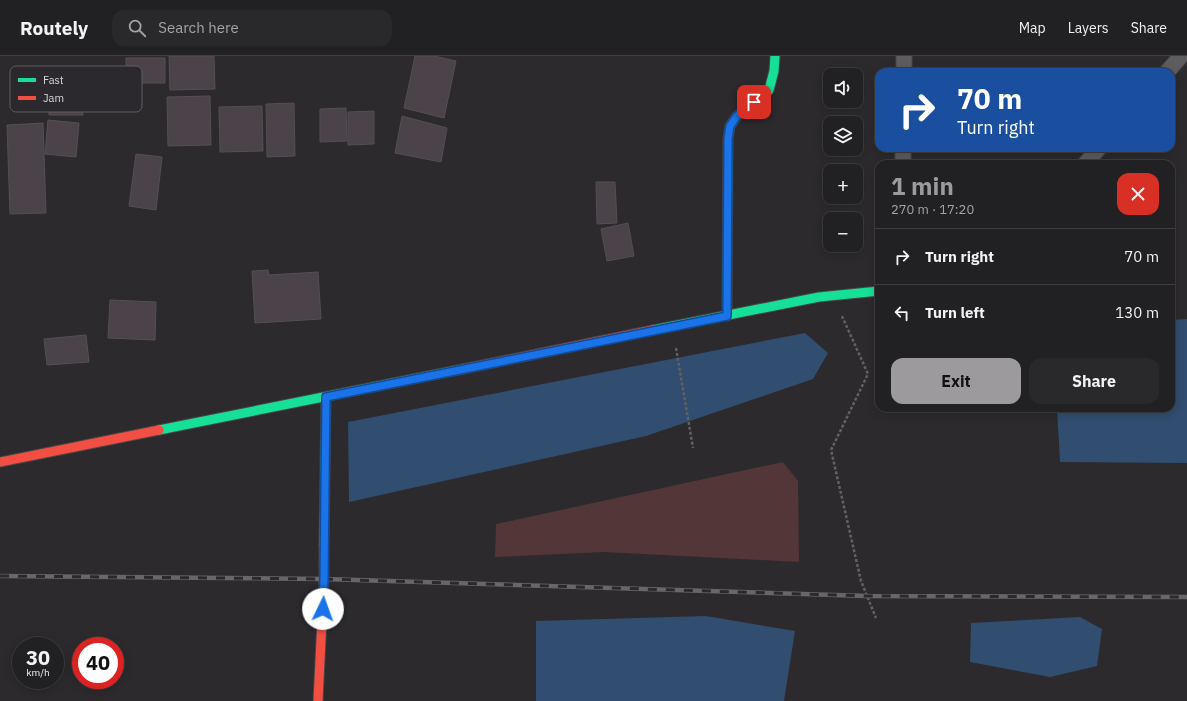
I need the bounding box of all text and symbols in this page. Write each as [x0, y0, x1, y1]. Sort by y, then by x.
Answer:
search box [112, 10, 392, 46]
text: Routely [20, 16, 88, 40]
icon: search [126, 17, 148, 39]
text: Search here [158, 18, 239, 37]
text: Map [1019, 19, 1046, 37]
text: Layers [1068, 19, 1109, 37]
text: Share [1131, 19, 1167, 37]
legend [10, 66, 142, 112]
map controls [823, 68, 863, 252]
button: sound [823, 68, 863, 108]
text: Fast [43, 73, 64, 87]
text: 70 m [957, 80, 1022, 117]
icon: right [891, 84, 943, 136]
pin [737, 85, 771, 119]
text: Jam [43, 91, 64, 105]
icon: arrive [743, 91, 765, 113]
button: layers [823, 116, 863, 156]
text: Turn right [957, 116, 1035, 139]
button: + [823, 164, 863, 204]
text: 1 min [891, 170, 954, 202]
button: close [1117, 173, 1159, 215]
text: 270 m · 17:20 [891, 201, 974, 218]
button: − [823, 212, 863, 252]
icon: right [891, 246, 913, 268]
text: Turn right [925, 247, 994, 266]
text: 70 m [1124, 247, 1159, 266]
icon: left [891, 302, 913, 324]
text: Turn left [925, 303, 985, 322]
text: 130 m [1115, 303, 1159, 322]
button: Exit [891, 358, 1021, 404]
button: Share [1029, 358, 1159, 404]
position arrow [302, 588, 344, 630]
speed limit sign: 40 [72, 637, 124, 689]
text: 30 [26, 644, 50, 671]
text: km/h [26, 666, 50, 679]

